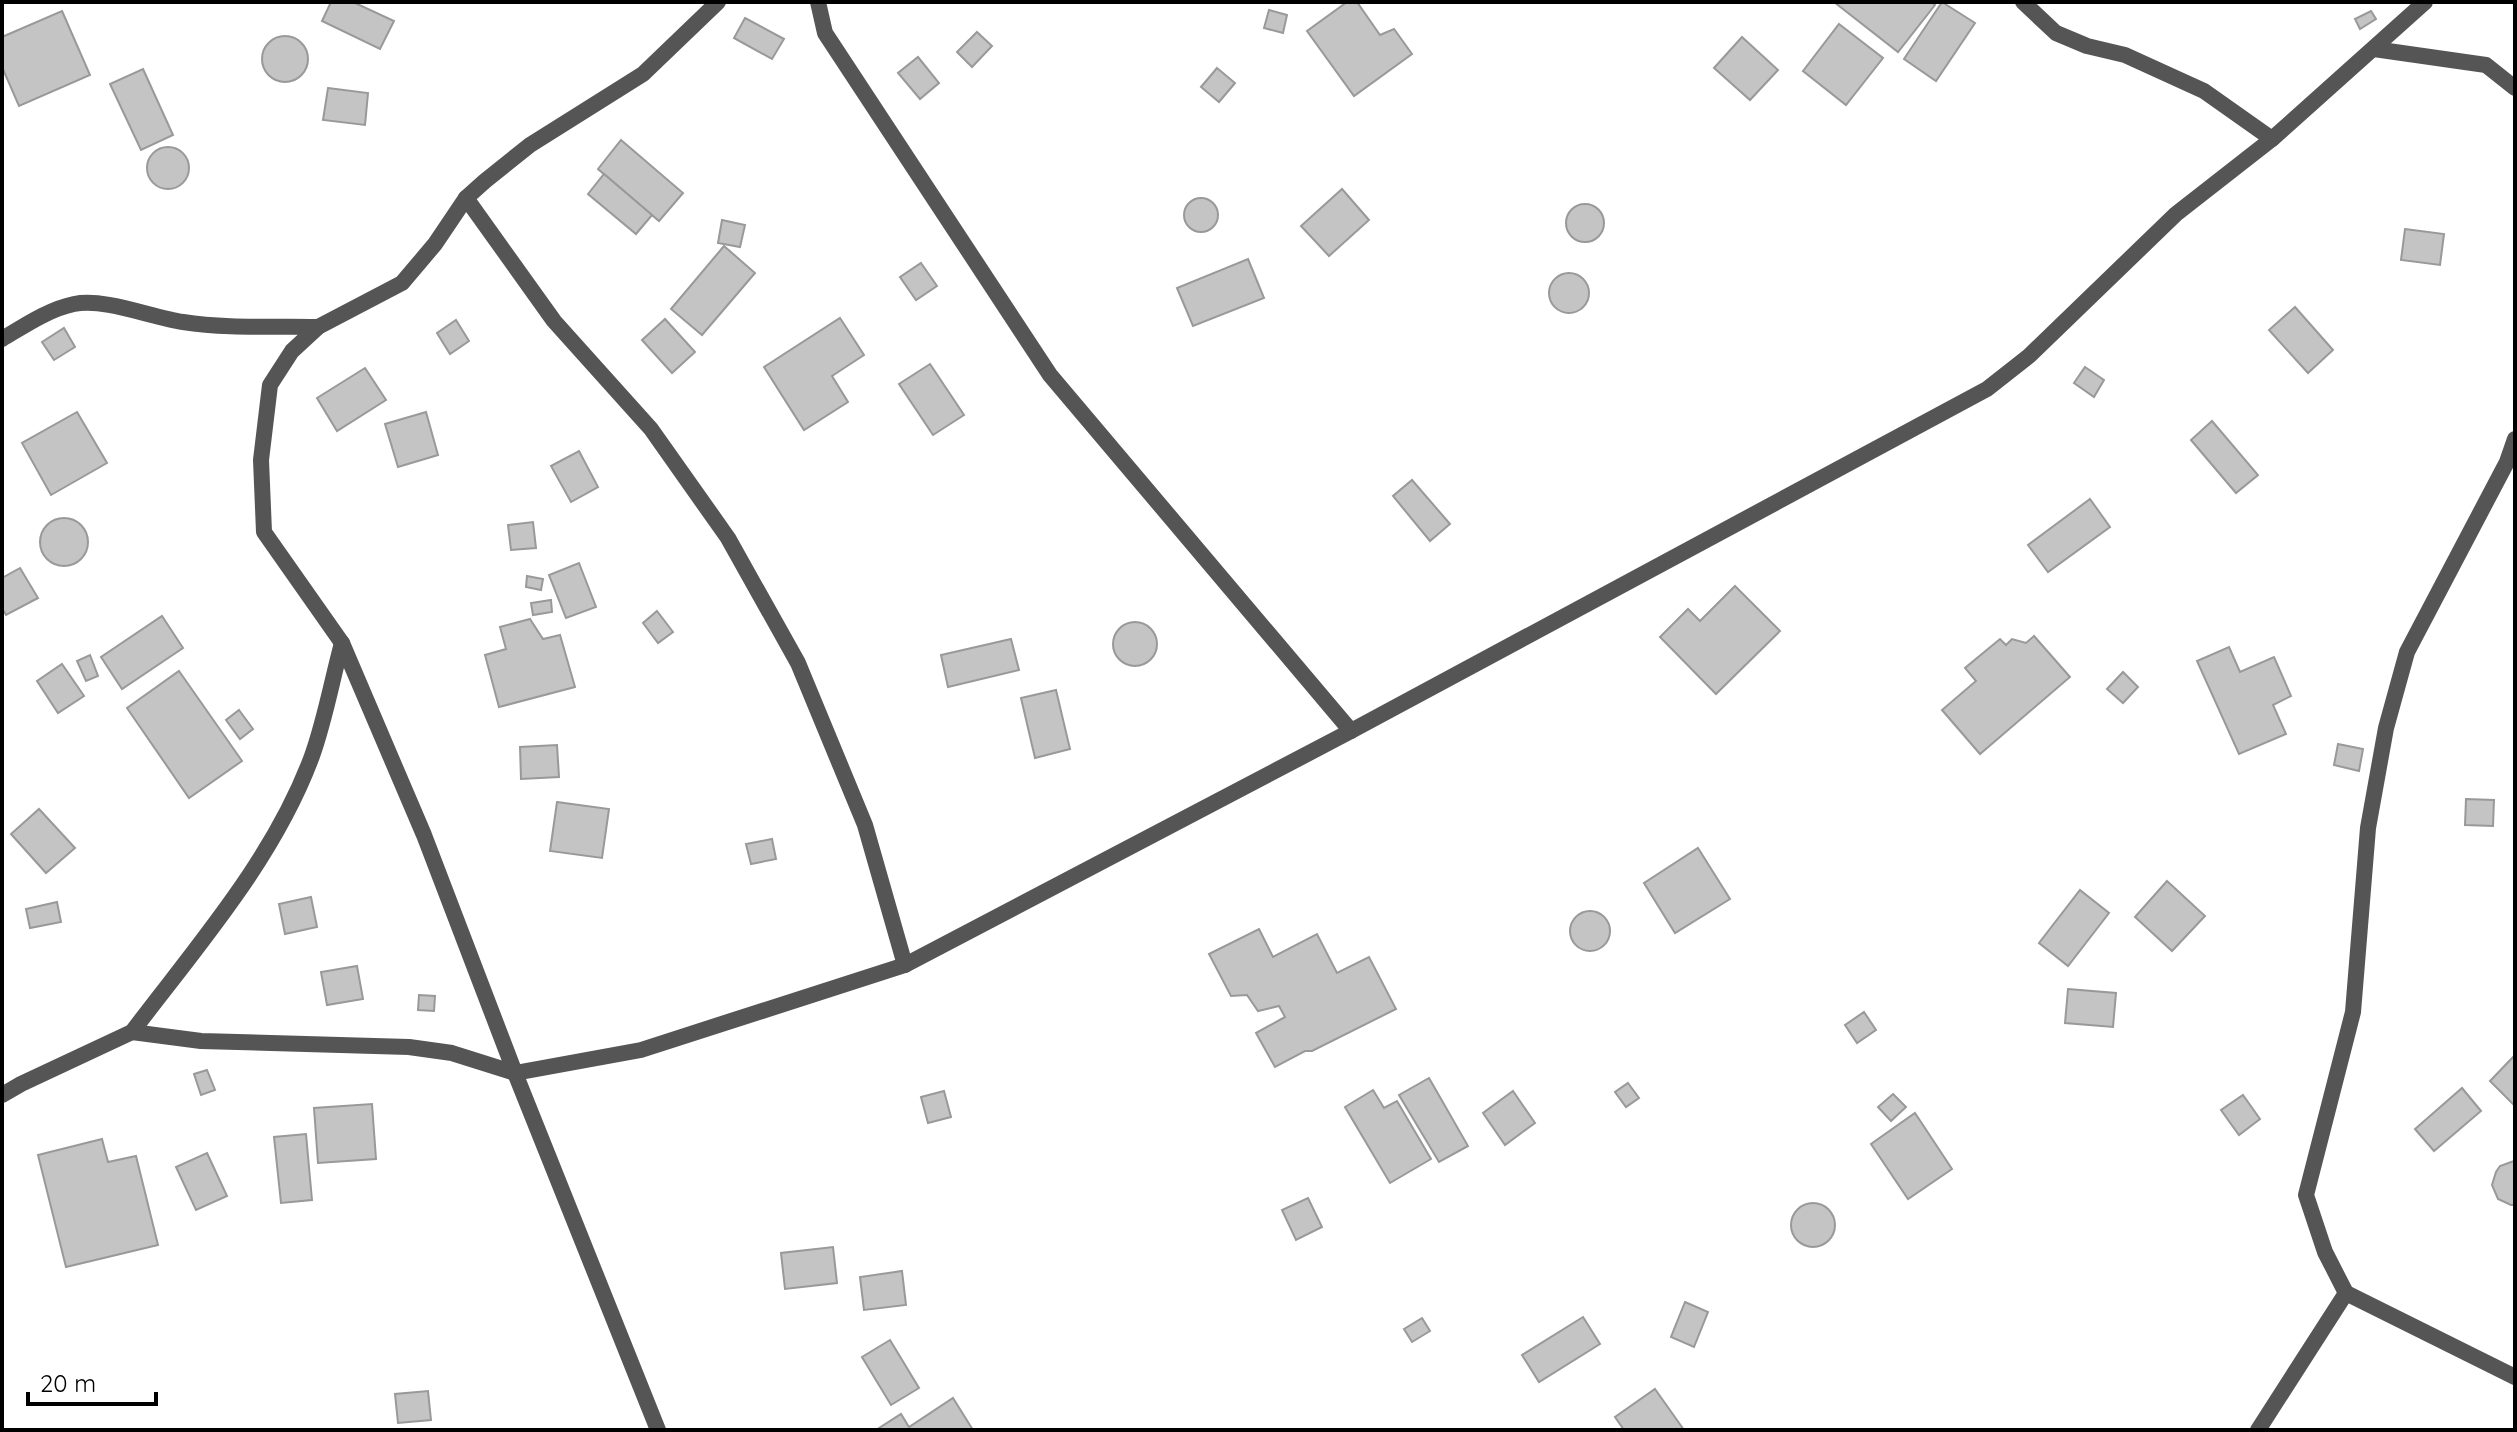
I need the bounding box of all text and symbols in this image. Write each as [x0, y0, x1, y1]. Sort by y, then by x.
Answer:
scale bar [28, 1356, 156, 1406]
text: 20 m [40, 1368, 96, 1398]

